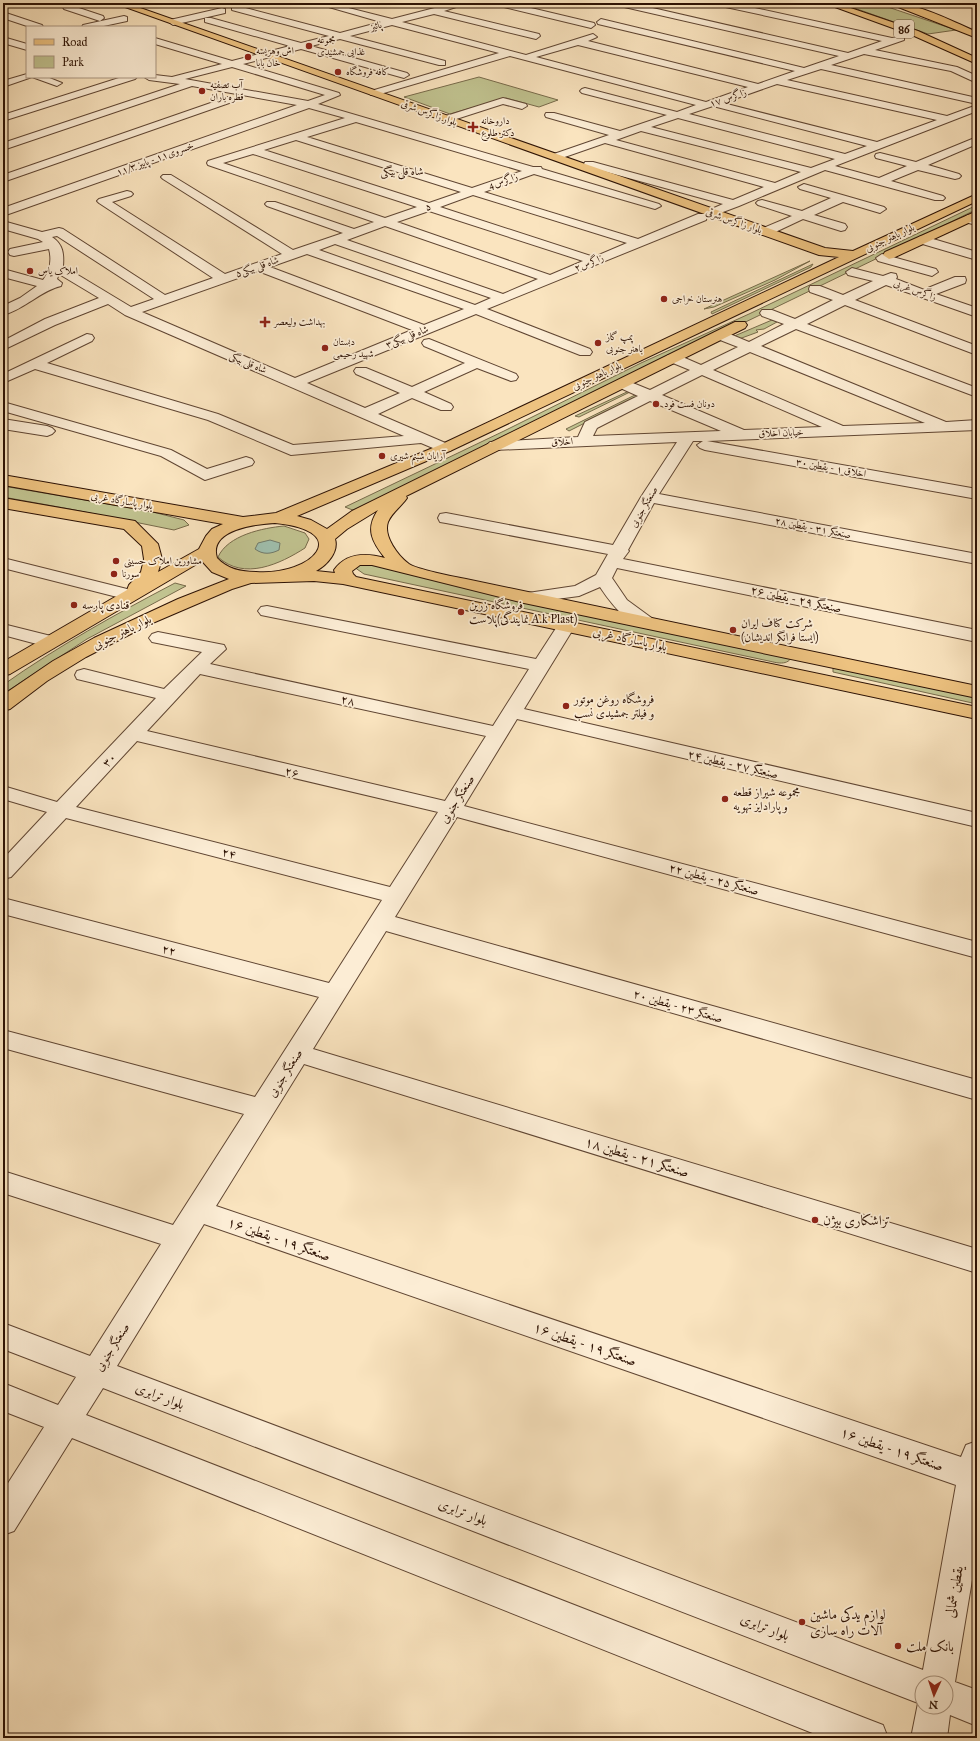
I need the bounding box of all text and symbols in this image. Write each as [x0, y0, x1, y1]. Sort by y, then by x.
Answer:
street label: پائیز [368, 18, 384, 35]
road number: 86 [894, 20, 914, 38]
legend [26, 26, 156, 78]
place label: مجموعه غذایی جمشیدی [317, 34, 365, 58]
text: Road [62, 35, 88, 49]
marker: مجموعه غذایی جمشیدی [304, 41, 314, 51]
place label: اش وهريسه خان بابا [256, 45, 294, 69]
marker: اش وهريسه خان بابا [243, 52, 253, 62]
text: Park [62, 55, 84, 69]
place label: کافه فروشگاه [346, 65, 390, 78]
marker: کافه فروشگاه [333, 67, 343, 77]
place label: آب تصفیه قطره باران [210, 78, 245, 103]
street label: زاگرس ۱۷ [708, 85, 748, 110]
marker: آب تصفیه قطره باران [197, 86, 207, 96]
street label: بلوار زاگرس شرقی [399, 96, 459, 129]
place label: داروخانه دکتر طلوع [481, 115, 515, 142]
marker: داروخانه دکتر طلوع [468, 122, 478, 132]
street label: خسروى۱۱ - پاییز ۱۱/۳ [115, 139, 196, 180]
district label: شاه قلی بیگی [380, 164, 424, 180]
street label: زاگرس4 [486, 169, 519, 192]
street label: ۵ [423, 200, 433, 214]
street label: بلوار زاگرس شرقی [704, 205, 764, 236]
street label: بلوار باهنر جنوبی [863, 221, 917, 256]
street label: زاگرس۲ [572, 251, 605, 274]
street label: شاه قلی بیگی۵ [233, 253, 281, 281]
place label: املاک یاس [38, 265, 78, 277]
marker: املاک یاس [25, 266, 35, 276]
street label: زاگرس غربی [892, 276, 938, 304]
place label: هنرستان خراجی [672, 293, 722, 305]
marker: هنرستان خراجی [659, 294, 669, 304]
marker: بهداشت ولیعصر [259, 316, 271, 328]
place label: بهداشت ولیعصر [273, 316, 325, 328]
street label: شاه قلی بیگی۳ [383, 322, 431, 352]
place label: پمپ گاز باهنر جنوبی [605, 330, 643, 356]
place label: دبستان شهید رحیمی [333, 336, 374, 360]
marker: پمپ گاز باهنر جنوبی [593, 338, 603, 348]
marker: دبستان شهید رحیمی [320, 343, 330, 353]
street label: شاه قلی بیگی [227, 349, 269, 377]
street label: بلوار باهنر جنوبی [570, 359, 624, 394]
place label: دونان فست فود [664, 398, 715, 410]
marker: دونان فست فود [651, 399, 661, 409]
street label: خیابان اخلاق [758, 426, 804, 440]
street label: اخلاق [551, 435, 573, 449]
place label: آرایان شبنم شیری [390, 449, 447, 466]
marker: آرایان شبنم شیری [377, 451, 387, 461]
street label: اخلاق ۱ - یقطین ۳۰ [795, 456, 867, 480]
street label: صنعتگر جنوبی [627, 484, 661, 530]
street label: بلوار پاسارگاد غربی [90, 489, 154, 513]
street label: صنعتگر ۳۱ - یقطین ۲۸ [774, 514, 852, 541]
place label: مشاورین املاک حسینی [124, 555, 202, 568]
marker: مشاورین املاک حسینی [111, 556, 121, 566]
place label: سورنا [122, 568, 140, 580]
marker: سورنا [109, 569, 119, 579]
street label: صنعتگر ۲۹ - یقطین ۲۶ [749, 583, 843, 616]
place label: فروشگاه زرین پلاست(نمایندگی A.k Plast) [469, 597, 577, 628]
place label: قنادی پارسه [82, 598, 130, 614]
marker: قنادی پارسه [69, 600, 79, 610]
marker: فروشگاه زرین پلاست(نمایندگی A.k Plast) [456, 607, 466, 617]
street label: بلوار باهنر جنوبی [90, 612, 154, 654]
place label: شرکت کناف ایران (ایستا فرانگر اندیشان) [741, 616, 819, 645]
street label: بلوار پاسارگاد غربی [591, 623, 668, 656]
marker: شرکت کناف ایران (ایستا فرانگر اندیشان) [728, 625, 738, 635]
place label: فروشگاه روغن موتور و فیلتر جمشیدی نسب [573, 691, 655, 721]
street label: ۲۸ [340, 692, 356, 708]
marker: فروشگاه روغن موتور و فیلتر جمشیدی نسب [561, 701, 571, 711]
street label: صنعتگر ۲۷ - یقطین ۲۴ [686, 747, 780, 782]
street label: ۳۰ [99, 750, 119, 770]
street label: ۲۶ [284, 764, 300, 780]
street label: صنعتگر جنوبی [437, 772, 479, 827]
place label: مجموعه شیراز قطعه و پارادایز تهویه [733, 785, 800, 815]
marker: مجموعه شیراز قطعه و پارادایز تهویه [720, 794, 730, 804]
street label: ۲۴ [220, 845, 238, 861]
street label: صنعتگر ۲۵ - یقطین ۲۲ [667, 860, 760, 899]
street label: ۲۲ [160, 941, 178, 959]
street label: صنعتگر ۲۳ - یقطین ۲۰ [631, 987, 724, 1026]
street label: صنعتگر جنوبی [265, 1046, 307, 1101]
street label: صنعتگر ۲۱ - یقطین ۱۸ [583, 1133, 691, 1182]
place label: تراشکاری بیژن [823, 1212, 890, 1229]
street label: صنعتگر ۱۹ - یقطین ۱۶ [225, 1213, 333, 1266]
marker: تراشکاری بیژن [810, 1215, 820, 1225]
street label: صنعتگر ۱۹ - یقطین ۱۶ [531, 1318, 639, 1371]
street label: صنعتگر جنوبی [92, 1320, 134, 1375]
street label: بلوار ترابری [133, 1379, 187, 1413]
street label: صنعتگر ۱۹ - یقطین ۱۶ [838, 1423, 946, 1476]
street label: بلوار ترابری [436, 1495, 490, 1529]
street label: یقطین شمالی [941, 1563, 967, 1619]
place label: لوازم یدکی ماشین آلات راه سازی [810, 1605, 886, 1639]
street label: بلوار ترابری [738, 1610, 792, 1644]
marker: لوازم یدکی ماشین آلات راه سازی [797, 1617, 807, 1627]
place label: بانک ملت [906, 1638, 954, 1655]
marker: بانک ملت [893, 1641, 903, 1651]
north arrow [914, 1675, 954, 1715]
text: N [928, 1698, 939, 1711]

